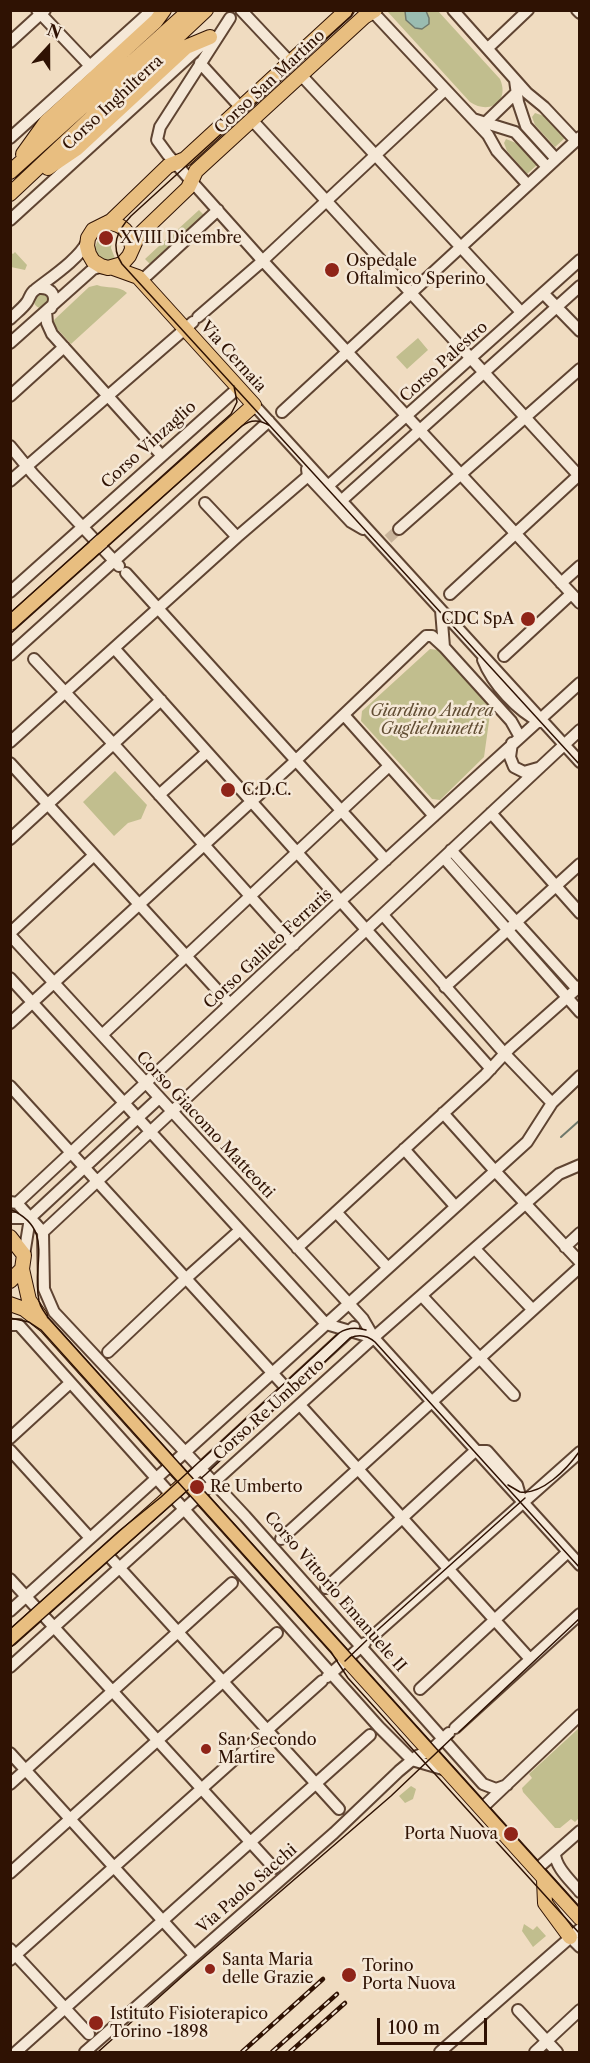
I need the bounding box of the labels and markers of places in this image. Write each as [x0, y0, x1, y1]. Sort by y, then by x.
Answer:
place label: XVIII Dicembre [120, 228, 242, 248]
marker: XVIII Dicembre [97, 229, 115, 247]
place label: Ospedale Oftalmico Sperino [346, 251, 486, 289]
marker: Ospedale Oftalmico Sperino [323, 261, 341, 279]
place label: CDC SpA [441, 609, 514, 629]
marker: CDC SpA [519, 610, 537, 628]
place label: C.D.C. [242, 780, 291, 800]
marker: C.D.C. [219, 781, 237, 799]
place label: Re Umberto [210, 1477, 302, 1497]
marker: Re Umberto [188, 1478, 206, 1496]
place label: San Secondo Martire [218, 1730, 317, 1768]
marker: San Secondo Martire [199, 1742, 213, 1756]
place label: Porta Nuova [404, 1824, 498, 1844]
marker: Porta Nuova [502, 1825, 520, 1843]
place label: Santa Maria delle Grazie [222, 1950, 314, 1988]
place label: Torino Porta Nuova [362, 1956, 456, 1994]
marker: Santa Maria delle Grazie [203, 1962, 217, 1976]
marker: Torino Porta Nuova [340, 1966, 358, 1984]
place label: Istituto Fisioterapico Torino -1898 [110, 2004, 268, 2042]
marker: Istituto Fisioterapico Torino -1898 [87, 2014, 105, 2032]

